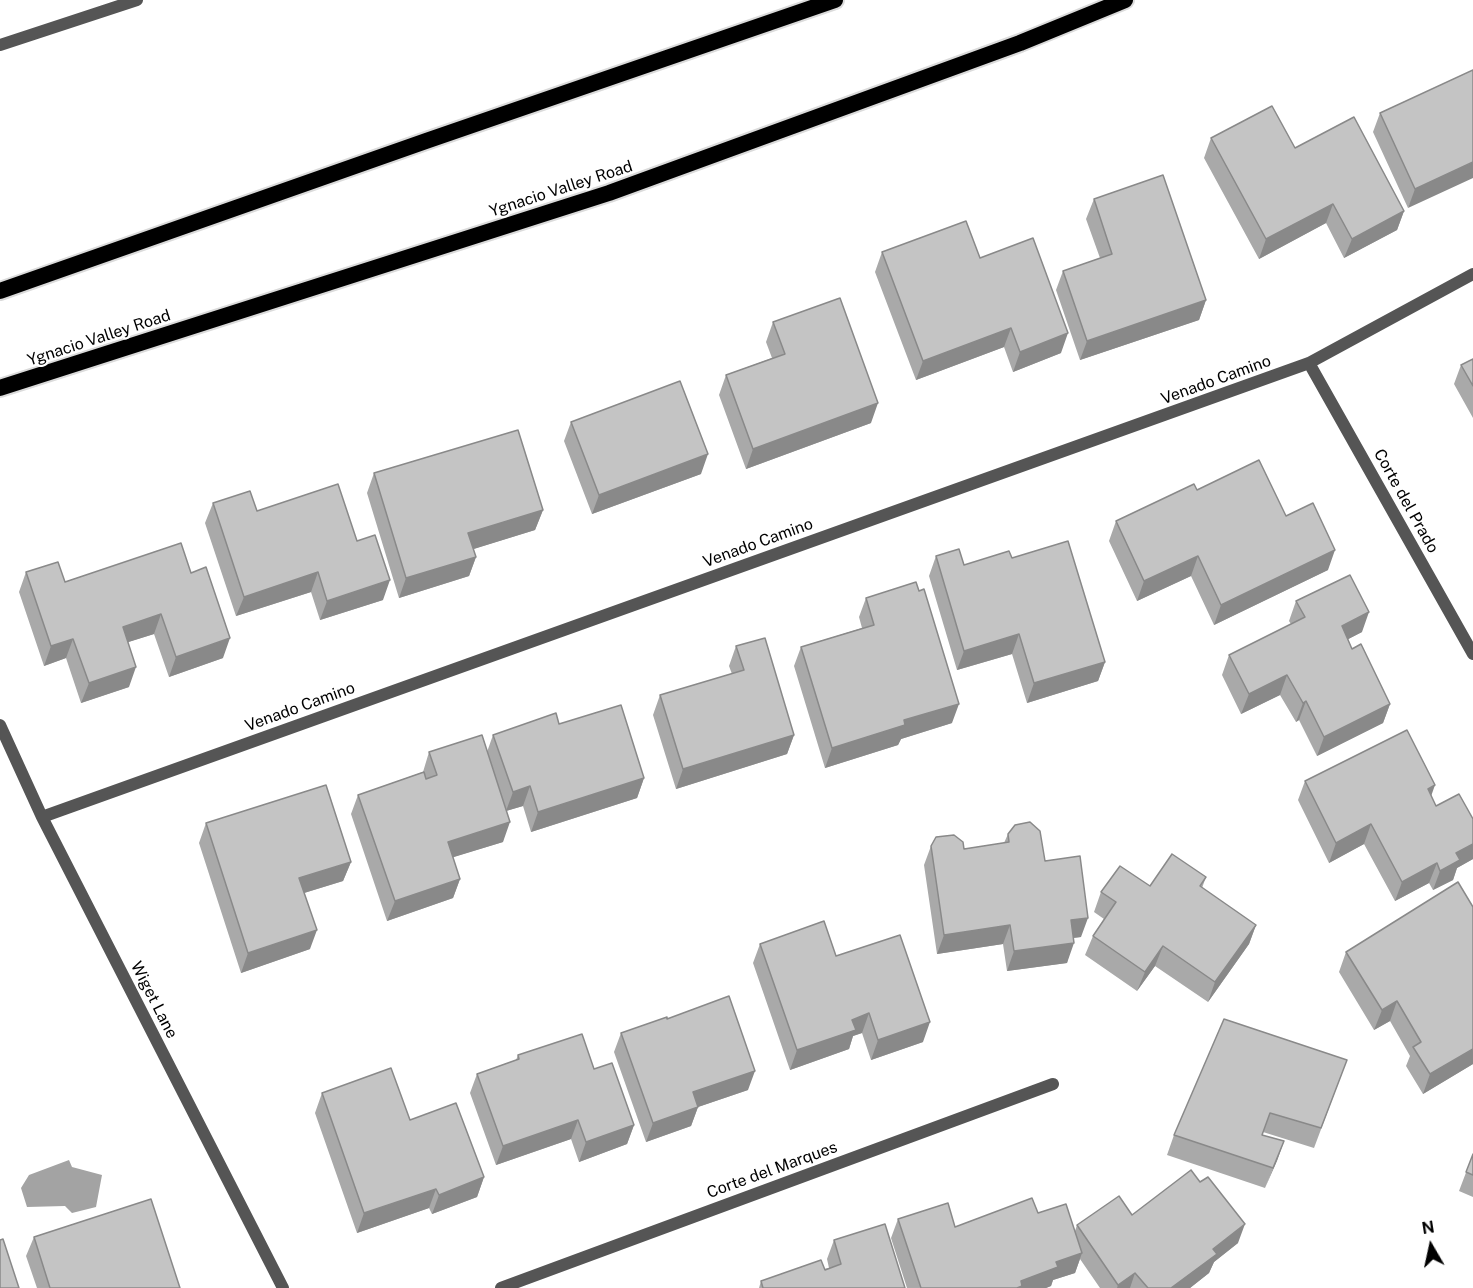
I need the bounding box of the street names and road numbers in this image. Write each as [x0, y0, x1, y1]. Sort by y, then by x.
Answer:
street label: Ygnacio Valley Road [487, 157, 635, 221]
street label: Ygnacio Valley Road [25, 306, 173, 370]
street label: Venado Camino [1158, 351, 1274, 409]
street label: Corte del Prado [1369, 446, 1443, 556]
street label: Venado Camino [700, 514, 816, 572]
street label: Venado Camino [242, 678, 358, 736]
street label: Wiget Lane [126, 958, 182, 1042]
street label: Corte del Marques [704, 1137, 840, 1203]

